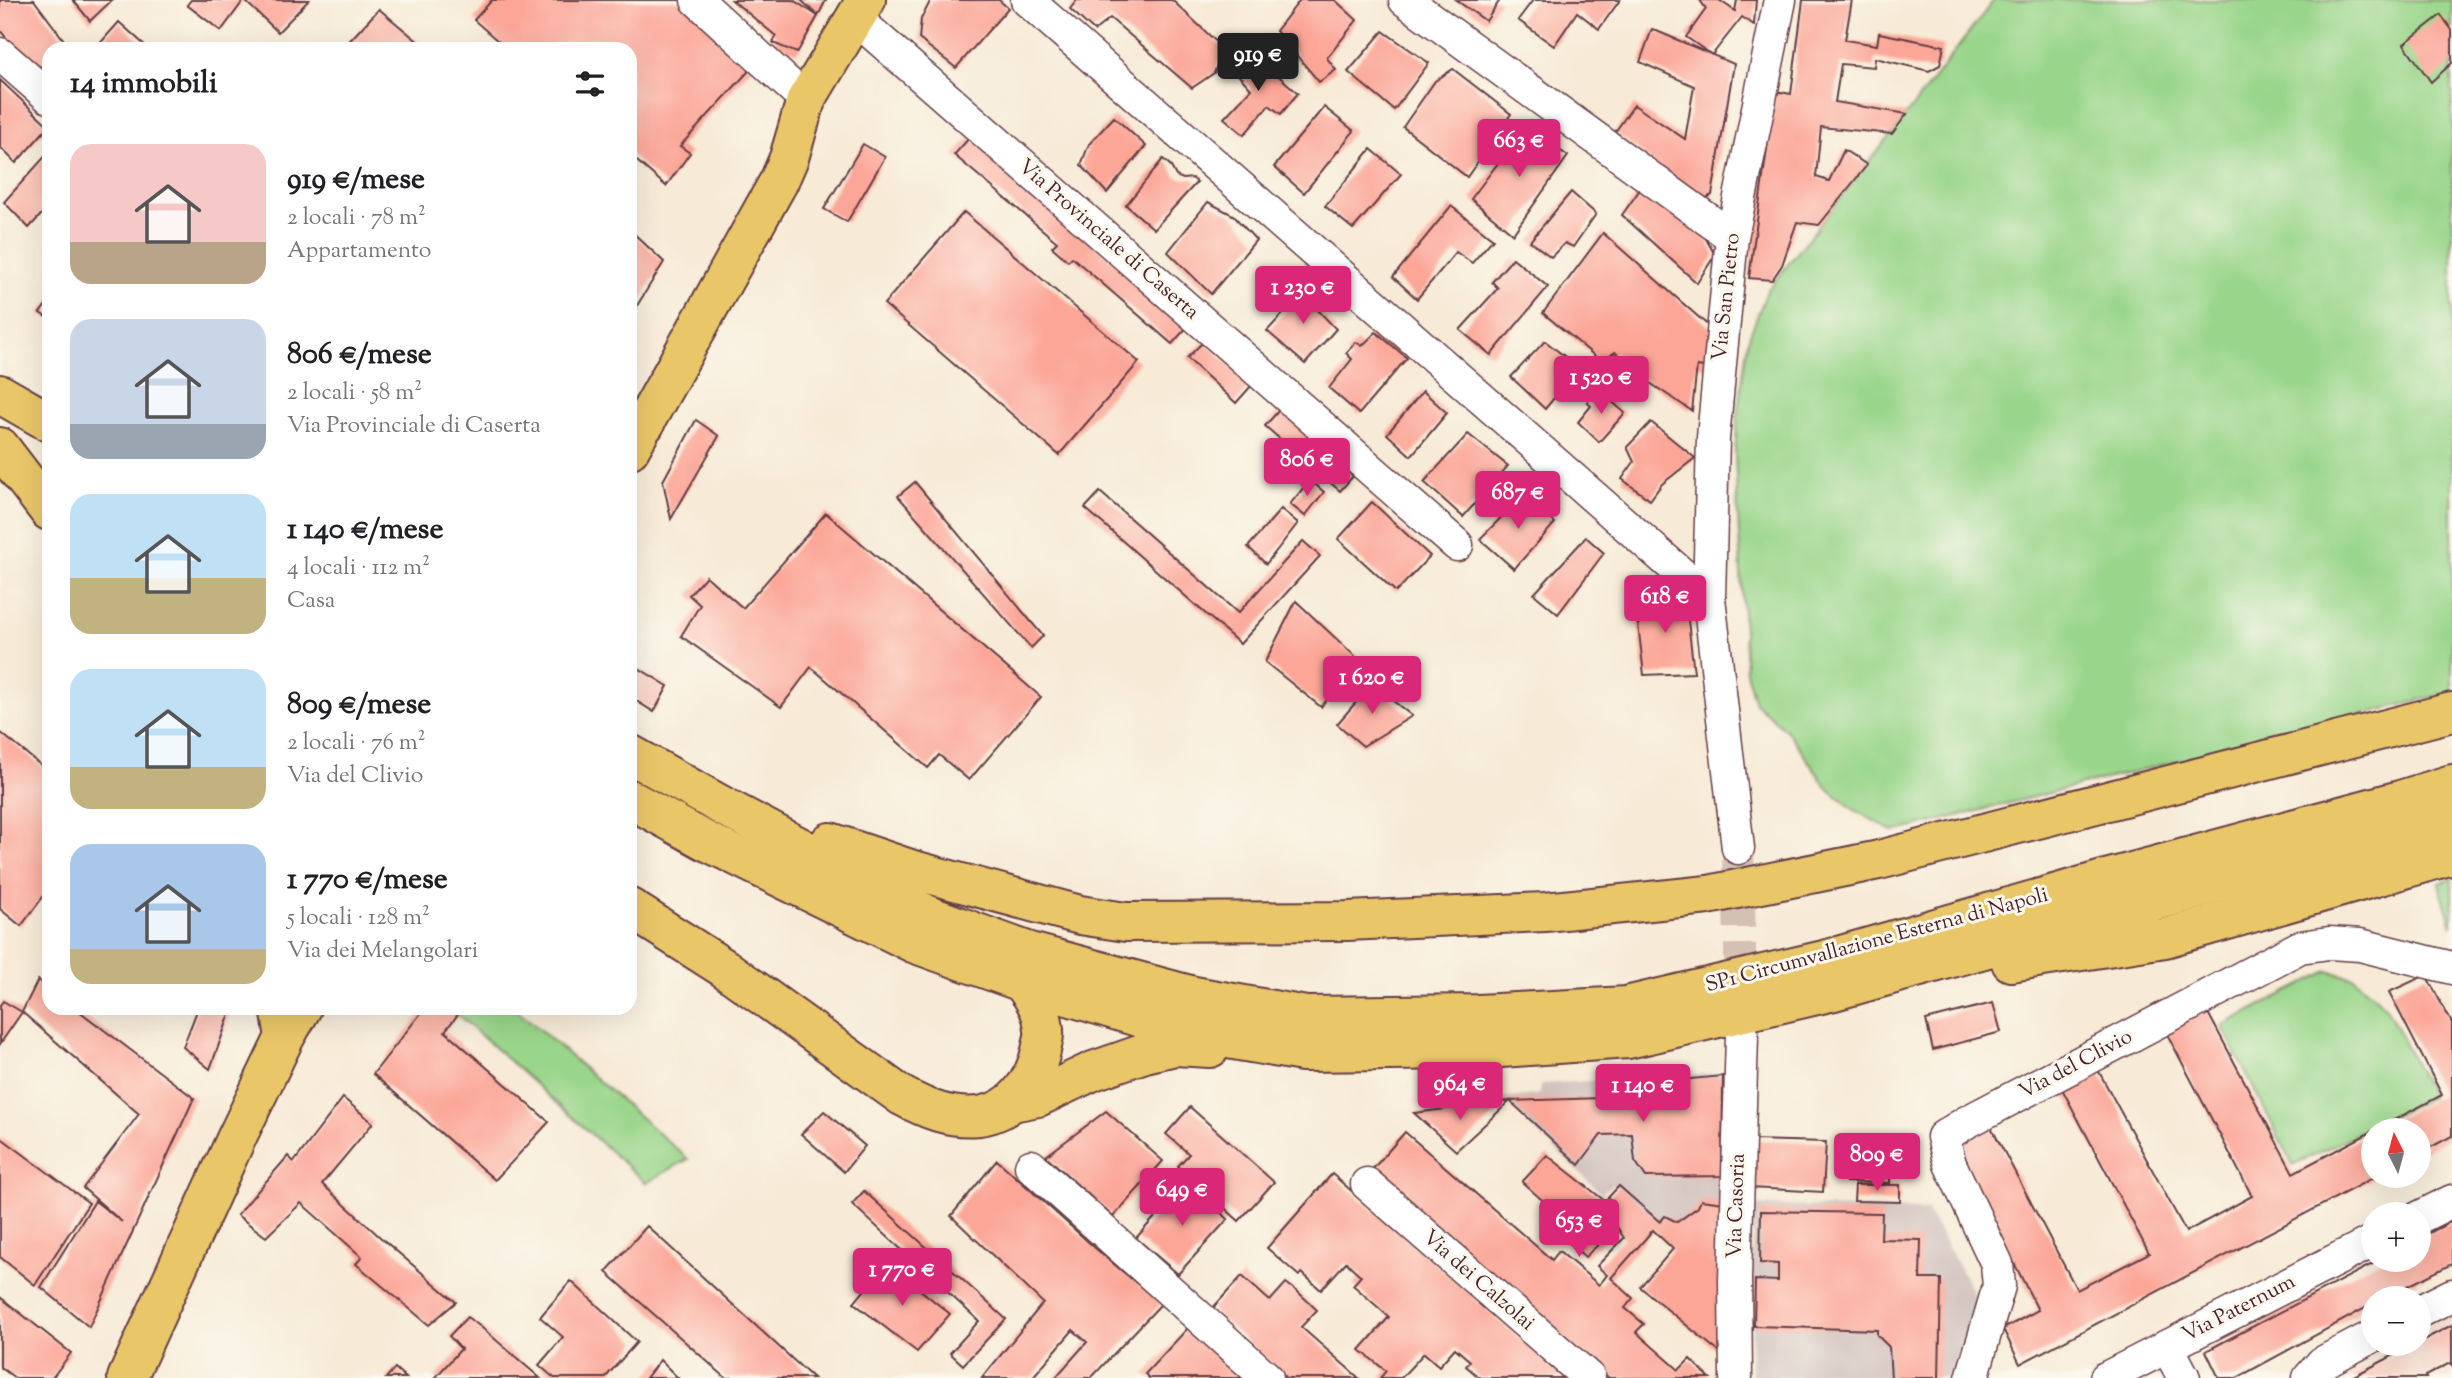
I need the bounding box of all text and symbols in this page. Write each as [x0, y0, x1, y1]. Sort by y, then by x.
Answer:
pin: 919 € [1209, 34, 1307, 93]
text: 919 € [1234, 39, 1282, 72]
text: 14 immobili [70, 63, 217, 106]
icon: filters [571, 65, 609, 103]
pin: 663 € [1470, 120, 1568, 179]
text: 663 € [1493, 125, 1545, 158]
street label: Via Provinciale di Caserta [1011, 153, 1206, 328]
text: 919 €/mese [287, 159, 425, 202]
icon: home [126, 172, 210, 256]
text: 2 locali · 78 m² [287, 202, 426, 235]
street label: Via San Pietro [1705, 232, 1749, 362]
text: Appartamento [287, 235, 431, 268]
pin: 1 230 € [1238, 266, 1368, 326]
text: 1 230 € [1271, 272, 1335, 305]
text: 806 €/mese [287, 334, 432, 377]
icon: home [126, 347, 210, 431]
pin: 1 520 € [1536, 356, 1666, 416]
text: 1 520 € [1570, 362, 1632, 395]
text: 2 locali · 58 m² [287, 377, 422, 410]
text: Via Provinciale di Caserta [287, 410, 541, 443]
pin: 806 € [1258, 438, 1356, 498]
text: 806 € [1280, 444, 1334, 477]
pin: 687 € [1469, 472, 1567, 531]
text: 687 € [1491, 477, 1545, 510]
text: 1 140 €/mese [287, 509, 443, 552]
icon: home [126, 522, 210, 606]
text: 4 locali · 112 m² [287, 552, 430, 585]
pin: 618 € [1616, 576, 1714, 635]
text: 618 € [1640, 581, 1690, 614]
text: Casa [287, 585, 335, 618]
pin: 1 620 € [1307, 656, 1437, 716]
text: 1 620 € [1339, 662, 1405, 695]
text: 809 €/mese [287, 684, 431, 727]
icon: home [126, 697, 210, 781]
text: 2 locali · 76 m² [287, 727, 426, 760]
text: Via del Clivio [287, 760, 423, 793]
text: 1 770 €/mese [287, 859, 448, 902]
icon: home [126, 872, 210, 956]
street label: SP1 Circumvallazione Esterna di Napoli [1702, 881, 2052, 1001]
text: 5 locali · 128 m² [287, 902, 430, 935]
text: Via dei Melangolari [287, 935, 478, 968]
street label: Via del Clivio [2014, 1023, 2138, 1107]
pin: 964 € [1411, 1062, 1509, 1122]
pin: 1 140 € [1578, 1064, 1708, 1124]
text: 964 € [1434, 1068, 1486, 1101]
text: 1 140 € [1611, 1070, 1675, 1103]
north arrow [2361, 1118, 2431, 1188]
map controls [2361, 1118, 2431, 1356]
pin: 809 € [1828, 1134, 1926, 1193]
text: 809 € [1850, 1139, 1904, 1172]
street label: Via Casoria [1720, 1152, 1754, 1259]
pin: 649 € [1133, 1168, 1231, 1228]
text: 649 € [1156, 1174, 1208, 1207]
pin: 653 € [1530, 1200, 1628, 1259]
button: + [2361, 1202, 2431, 1272]
text: 653 € [1555, 1205, 1603, 1238]
street label: Via dei Calzolai [1415, 1224, 1541, 1338]
pin: 1 770 € [837, 1248, 967, 1308]
text: 1 770 € [869, 1254, 935, 1287]
street label: Via Paternum [2177, 1268, 2301, 1350]
button: − [2361, 1286, 2431, 1356]

